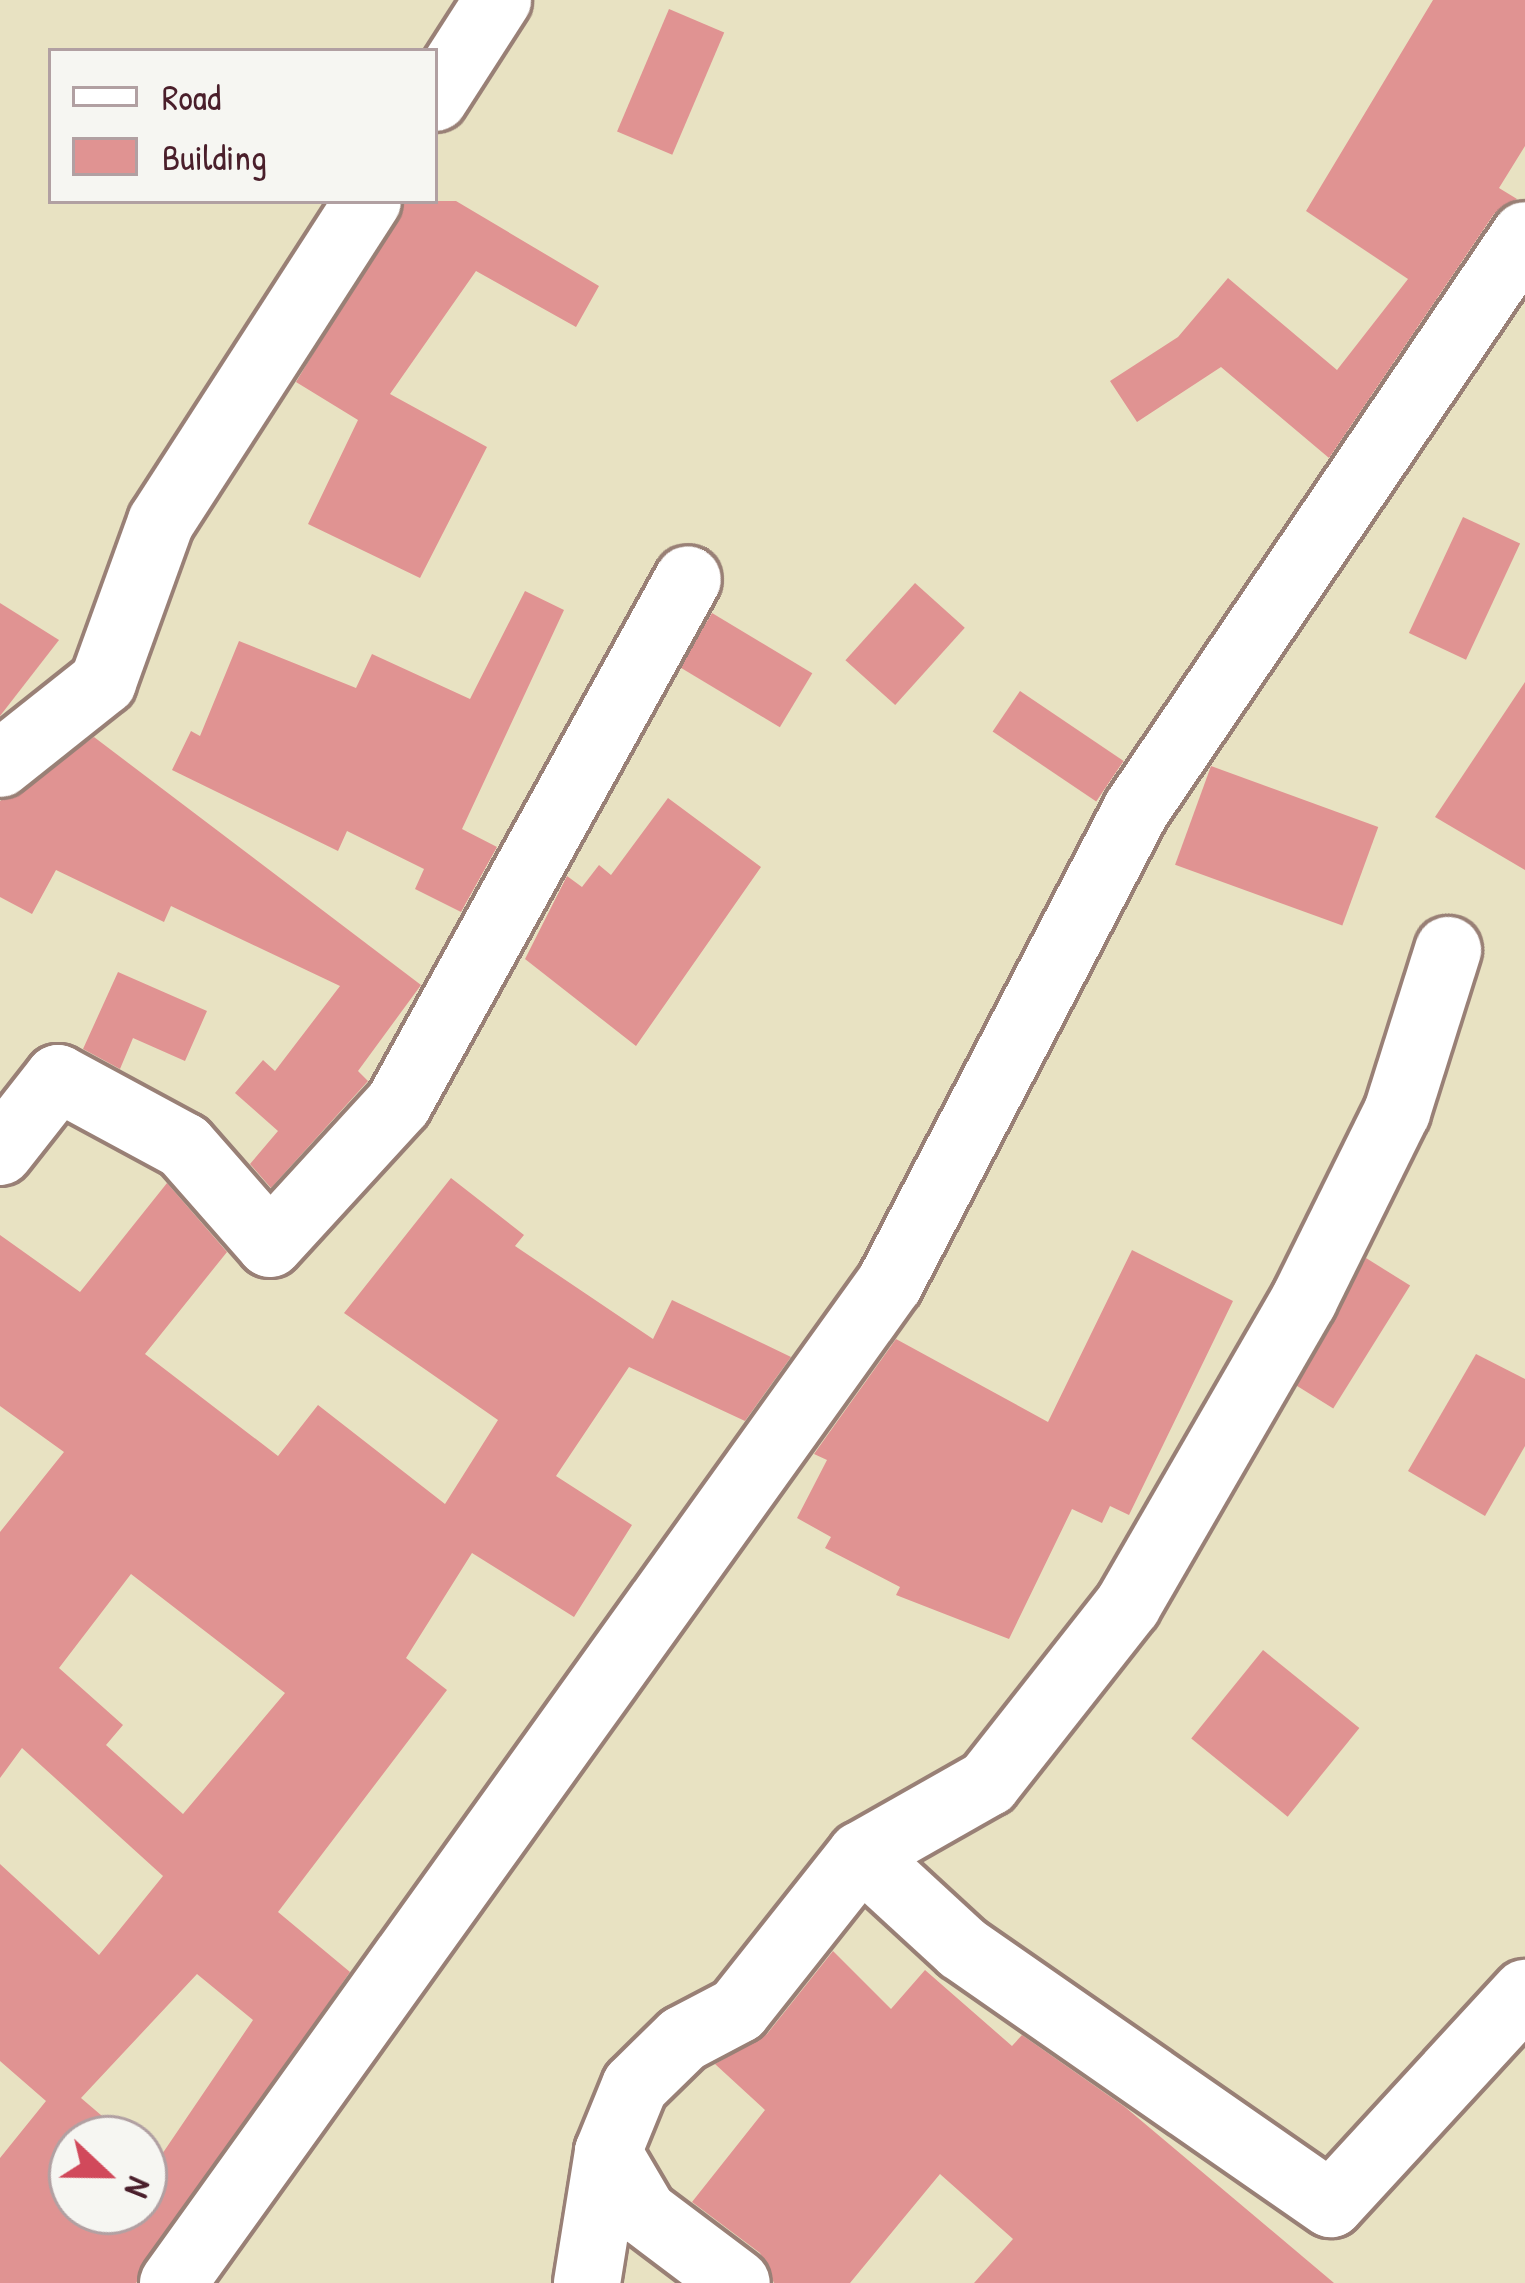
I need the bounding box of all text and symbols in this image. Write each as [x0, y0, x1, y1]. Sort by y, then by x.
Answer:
legend [48, 48, 438, 204]
text: Road [162, 72, 221, 121]
text: Building [162, 132, 267, 181]
north arrow [48, 2115, 168, 2235]
text: N [115, 2171, 162, 2204]

